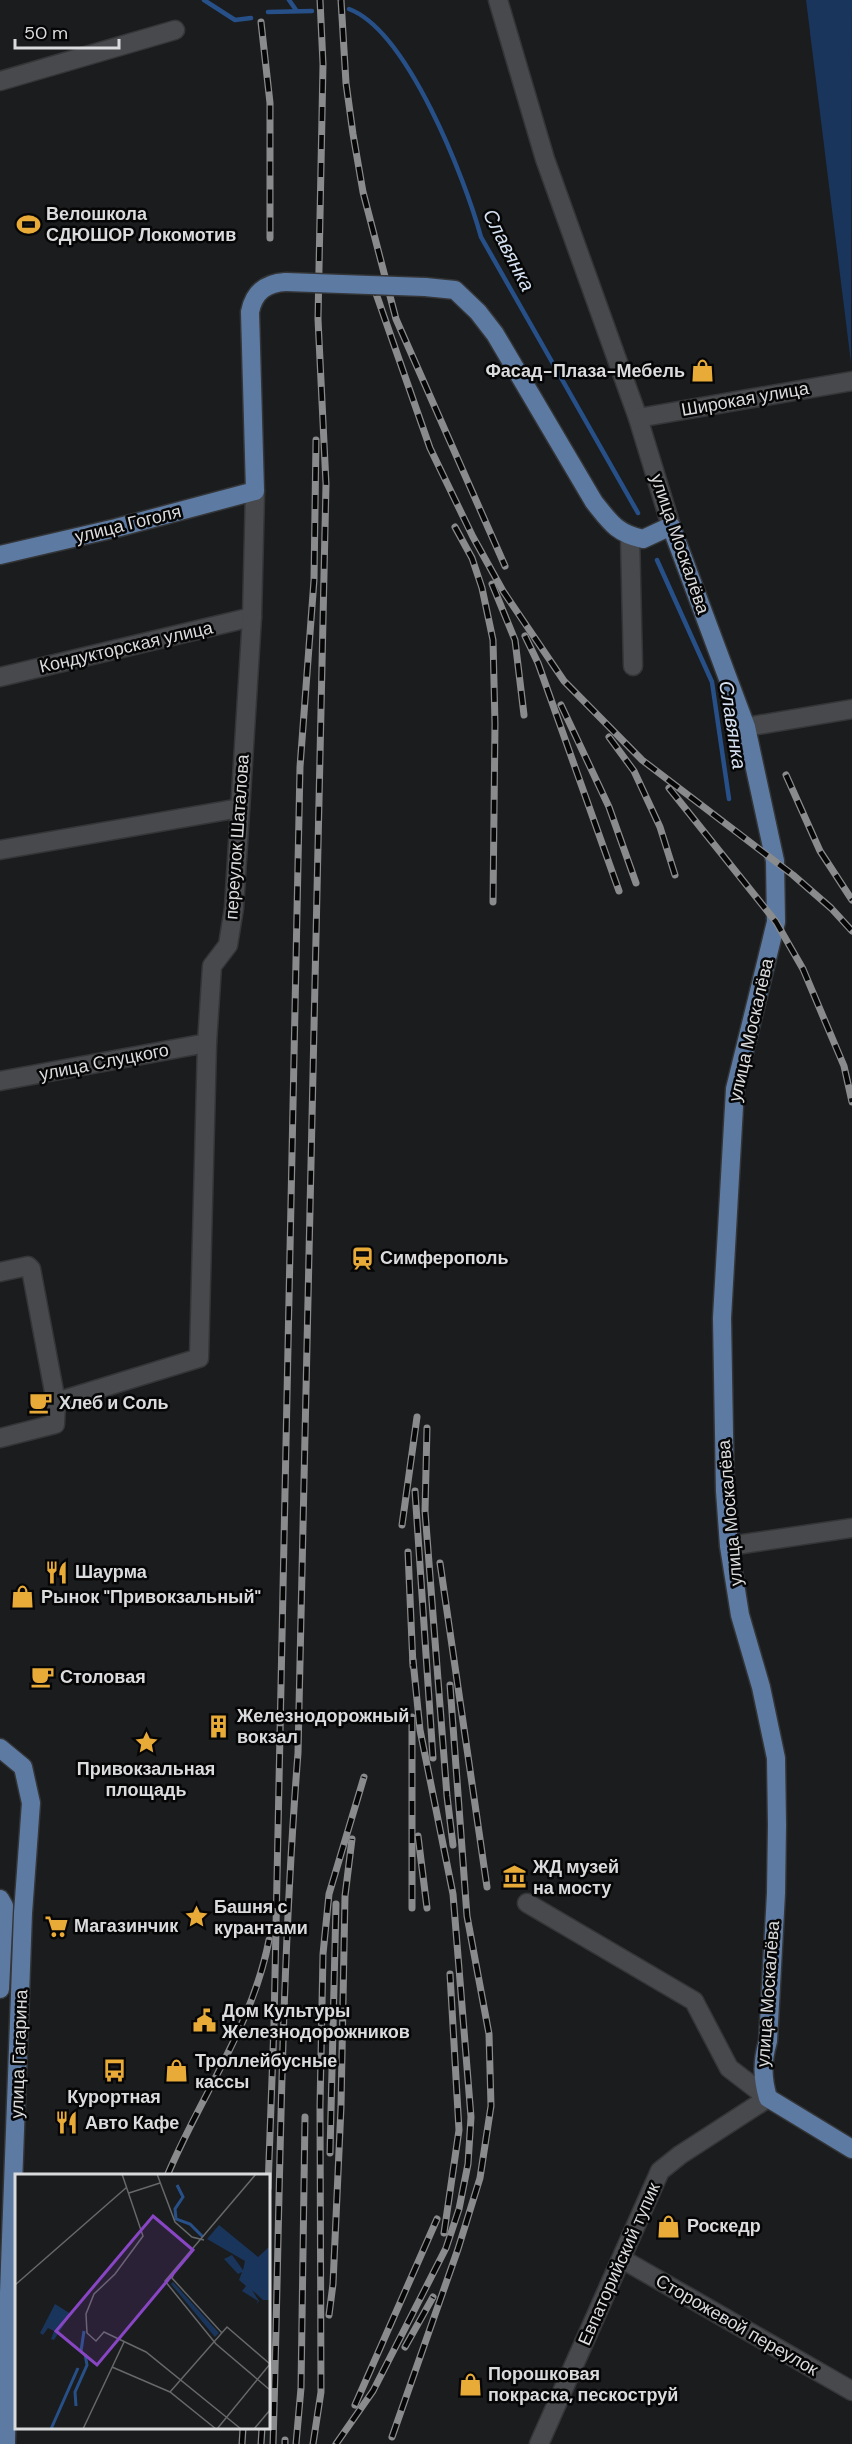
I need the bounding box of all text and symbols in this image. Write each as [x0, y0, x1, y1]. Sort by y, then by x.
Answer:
scale bar [15, 12, 118, 50]
text: 50 m [24, 21, 68, 45]
place label: Велошкола СДЮШОР Локомотив [46, 202, 236, 247]
water label: Славянка [477, 204, 541, 296]
sports icon: Велошкола СДЮШОР Локомотив [15, 211, 41, 237]
shop icon: Фасад-Плаза-Мебель [690, 358, 716, 384]
place label: Фасад-Плаза-Мебель [486, 359, 685, 383]
street label: Широкая улица [679, 376, 812, 422]
street label: улица Москалёва [645, 471, 716, 618]
street label: улица Гоголя [72, 499, 184, 549]
street label: Кондукторская улица [37, 615, 216, 679]
water label: Славянка [713, 679, 753, 771]
street label: переулок Шаталова [219, 752, 255, 921]
street label: улица Москалёва [723, 955, 779, 1104]
street label: улица Слуцкого [37, 1038, 171, 1086]
station icon: Симферополь [349, 1245, 375, 1271]
place label: Симферополь [380, 1246, 509, 1270]
cafe icon: Хлеб и Соль [28, 1390, 54, 1416]
place label: Хлеб и Соль [59, 1391, 169, 1415]
street label: улица Москалёва [712, 1438, 748, 1587]
restaurant icon: Шаурма [44, 1559, 70, 1585]
place label: Шаурма [75, 1560, 148, 1584]
shop icon: Рынок "Привокзальный" [10, 1584, 36, 1610]
place label: Рынок "Привокзальный" [41, 1585, 261, 1609]
cafe icon: Столовая [29, 1664, 55, 1690]
place label: Столовая [60, 1665, 146, 1689]
place label: Железнодорожный вокзал [236, 1704, 409, 1749]
building icon: Железнодорожный вокзал [206, 1713, 232, 1739]
place icon: Привокзальная площадь [133, 1730, 159, 1756]
place label: Привокзальная площадь [77, 1757, 215, 1802]
place label: ЖД музей на мосту [532, 1855, 619, 1900]
museum icon: ЖД музей на мосту [502, 1864, 528, 1890]
place label: Башня с курантами [214, 1895, 308, 1940]
place icon: Башня с курантами [183, 1904, 209, 1930]
supermarket icon: Магазинчик [43, 1913, 69, 1939]
place label: Магазинчик [74, 1914, 179, 1938]
street label: улица Москалёва [751, 1919, 785, 2068]
street label: улица Гагарина [5, 1988, 33, 2119]
place label: Дом Культуры Железнодорожников [221, 1999, 410, 2044]
public building icon: Дом Культуры Железнодорожников [191, 2008, 217, 2034]
place label: Троллейбусные кассы [195, 2049, 337, 2094]
bus stop icon: Курортная [101, 2058, 127, 2084]
shop icon: Троллейбусные кассы [164, 2058, 190, 2084]
place label: Курортная [67, 2085, 161, 2109]
restaurant icon: Авто Кафе [54, 2110, 80, 2136]
place label: Авто Кафе [85, 2111, 179, 2135]
inset map [15, 2174, 270, 2429]
street label: Евпаторийский тупик [572, 2179, 666, 2349]
shop icon: Роскедр [656, 2213, 682, 2239]
place label: Роскедр [687, 2214, 761, 2238]
street label: Сторожевой переулок [651, 2269, 823, 2381]
place label: Порошковая покраска, пескоструй [488, 2362, 678, 2407]
shop icon: Порошковая покраска, пескоструй [457, 2371, 483, 2397]

